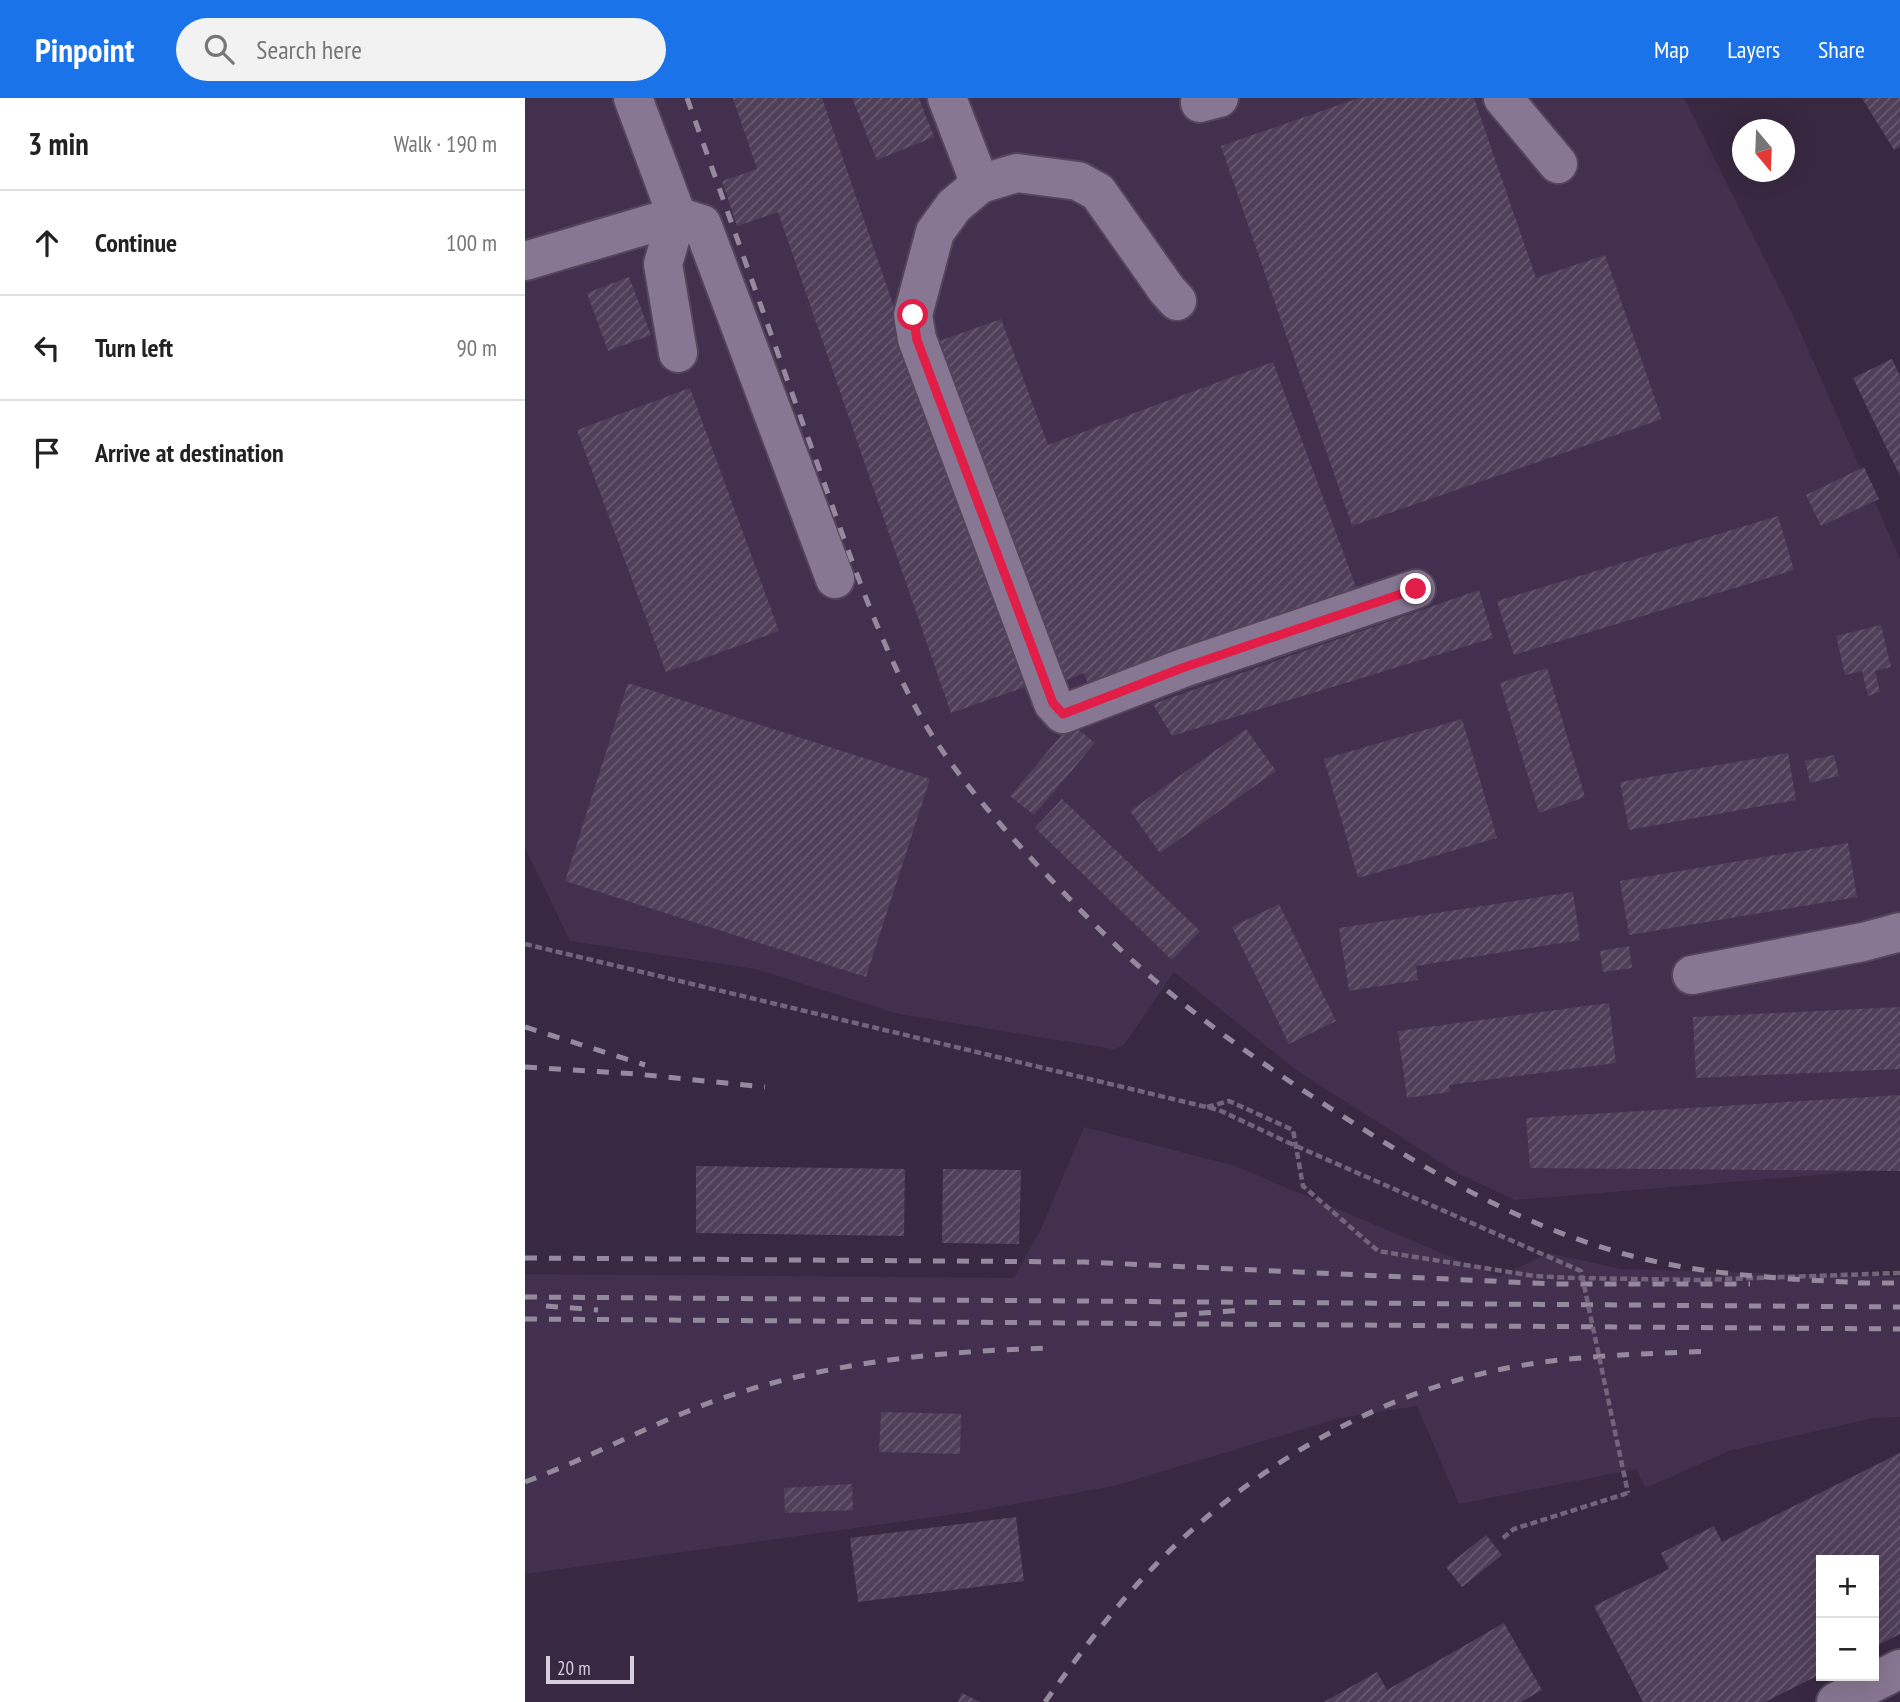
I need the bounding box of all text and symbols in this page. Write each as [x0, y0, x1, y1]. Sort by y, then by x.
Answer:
search box [176, 18, 666, 81]
text: Pinpoint [35, 28, 134, 71]
icon: search [200, 30, 238, 68]
text: Search here [256, 33, 362, 66]
text: Map [1654, 34, 1689, 65]
text: Layers [1727, 34, 1780, 65]
text: Share [1818, 34, 1865, 65]
north arrow [1732, 119, 1795, 182]
text: 3 min [28, 124, 89, 163]
text: Walk · 190 m [394, 129, 497, 158]
icon: ahead [28, 224, 66, 262]
text: Continue [95, 226, 177, 259]
text: 100 m [446, 228, 497, 257]
route start [897, 299, 928, 330]
icon: left [28, 329, 66, 367]
text: Turn left [95, 331, 173, 364]
text: 90 m [456, 333, 497, 362]
icon: arrive [28, 434, 66, 472]
text: Arrive at destination [95, 436, 284, 469]
route end [1400, 573, 1431, 604]
map controls [1816, 1555, 1879, 1681]
button: + [1816, 1555, 1879, 1618]
button: − [1816, 1618, 1879, 1681]
scale bar [546, 1653, 633, 1685]
text: 20 m [557, 1656, 591, 1680]

